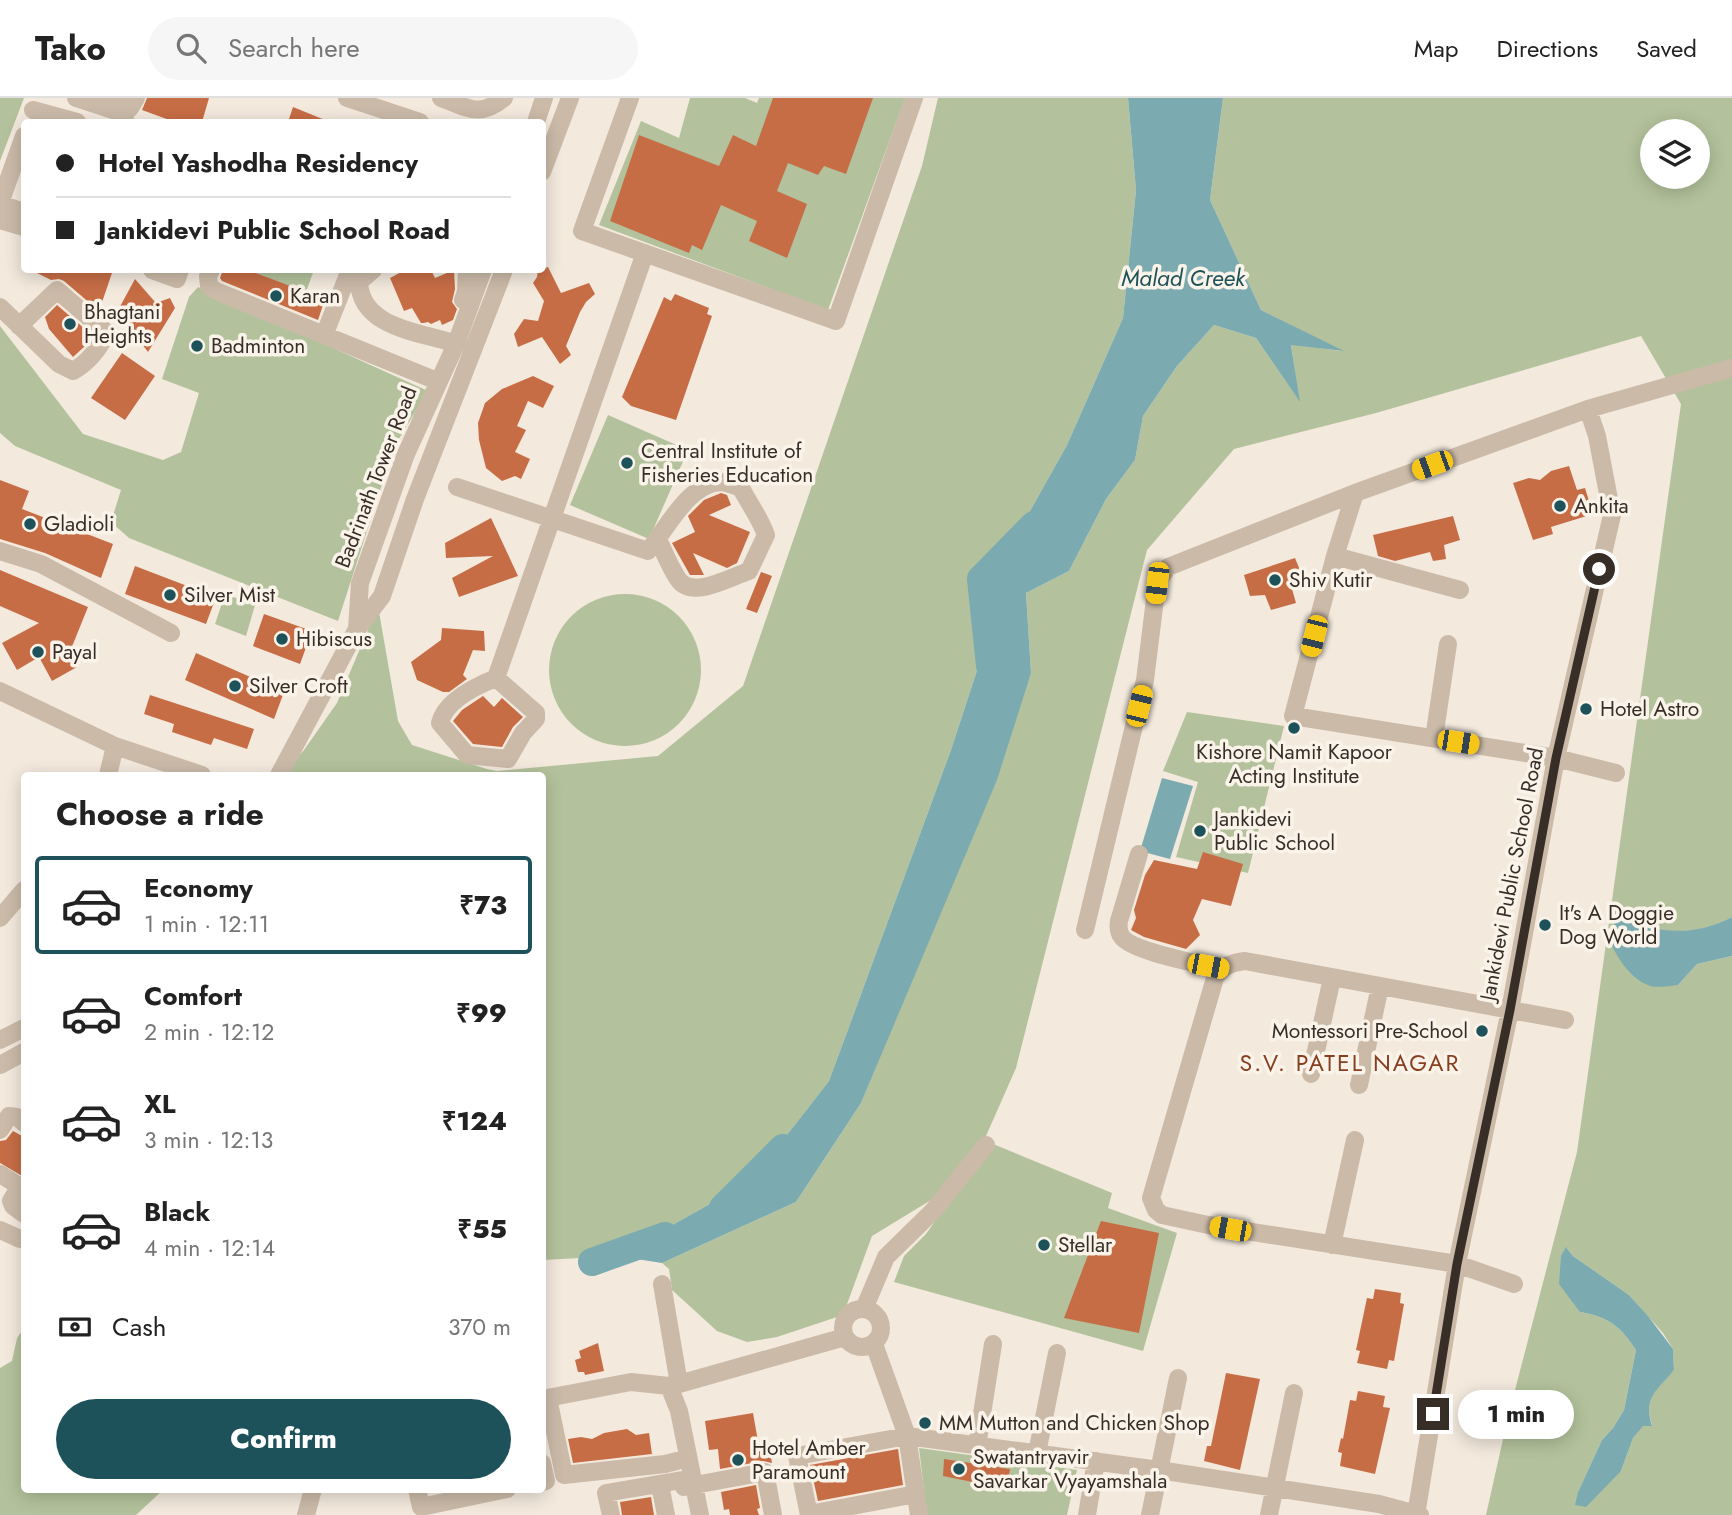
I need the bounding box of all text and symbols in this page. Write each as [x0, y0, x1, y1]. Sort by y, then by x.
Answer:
search box [148, 17, 638, 80]
text: Tako [35, 25, 106, 72]
icon: search [172, 29, 210, 67]
text: Search here [228, 29, 360, 67]
text: Map [1414, 31, 1459, 66]
text: Directions [1497, 31, 1598, 66]
text: Saved [1636, 31, 1697, 66]
map controls [1640, 119, 1710, 189]
button: layers [1640, 119, 1710, 189]
text: Hotel Yashodha Residency [98, 144, 418, 182]
text: Jankidevi Public School Road [98, 211, 450, 249]
water label: Malad Creek [1121, 261, 1246, 295]
place label: Karan [290, 281, 340, 311]
marker: Karan [268, 288, 284, 304]
place label: Bhagtani Heights [84, 297, 160, 351]
marker: Bhagtani Heights [62, 316, 78, 332]
place label: Badminton [211, 331, 305, 361]
marker: Badminton [189, 338, 205, 354]
street label: Badrinath Tower Road [328, 382, 424, 572]
place label: Central Institute of Fisheries Education [641, 436, 813, 490]
car [1409, 448, 1456, 482]
marker: Central Institute of Fisheries Education [619, 455, 635, 471]
place label: Ankita [1574, 491, 1629, 521]
marker: Ankita [1552, 498, 1568, 514]
place label: Gladioli [44, 509, 114, 539]
marker: Gladioli [22, 516, 38, 532]
route start [1583, 553, 1615, 585]
car [1145, 561, 1170, 605]
place label: Shiv Kutir [1289, 565, 1373, 595]
marker: Shiv Kutir [1267, 572, 1283, 588]
place label: Silver Mist [184, 580, 275, 610]
marker: Silver Mist [162, 587, 178, 603]
car [1299, 613, 1330, 659]
place label: Hibiscus [296, 624, 372, 654]
marker: Hibiscus [274, 631, 290, 647]
place label: Payal [52, 637, 97, 667]
marker: Payal [30, 644, 46, 660]
place label: Silver Croft [249, 671, 348, 701]
marker: Silver Croft [227, 678, 243, 694]
car [1124, 683, 1155, 729]
place label: Hotel Astro [1600, 694, 1699, 724]
marker: Hotel Astro [1578, 701, 1594, 717]
marker: Kishore Namit Kapoor Acting Institute [1286, 720, 1302, 736]
car [1436, 728, 1481, 756]
place label: Kishore Namit Kapoor Acting Institute [1196, 737, 1393, 791]
street label: Jankidevi Public School Road [1472, 745, 1551, 1006]
text: Choose a ride [56, 791, 264, 837]
place label: Jankidevi Public School [1211, 804, 1335, 858]
marker: Jankidevi Public School [1192, 823, 1208, 839]
text: Economy [144, 869, 253, 907]
icon: car [60, 874, 123, 937]
text: ₹73 [459, 886, 507, 924]
place label: It's A Doggie Dog World [1559, 898, 1674, 952]
text: 1 min · 12:11 [144, 907, 269, 941]
marker: It's A Doggie Dog World [1537, 917, 1553, 933]
car [1186, 952, 1231, 980]
text: Comfort [144, 977, 242, 1015]
icon: car [60, 982, 123, 1045]
text: ₹99 [456, 994, 507, 1032]
text: 2 min · 12:12 [144, 1015, 274, 1049]
place label: Montessori Pre-School [1272, 1016, 1468, 1046]
marker: Montessori Pre-School [1474, 1023, 1490, 1039]
district label: S.V. PATEL NAGAR [1240, 1046, 1460, 1080]
text: XL [144, 1085, 176, 1123]
icon: car [60, 1090, 123, 1153]
text: ₹124 [442, 1102, 507, 1140]
text: 3 min · 12:13 [144, 1123, 273, 1157]
text: Black [144, 1193, 210, 1231]
icon: car [60, 1198, 123, 1261]
text: ₹55 [457, 1210, 507, 1248]
car [1208, 1215, 1253, 1243]
place label: Stellar [1058, 1230, 1113, 1260]
text: 4 min · 12:14 [144, 1231, 275, 1265]
marker: Stellar [1036, 1237, 1052, 1253]
icon: cash [56, 1308, 94, 1346]
text: Cash [112, 1308, 166, 1346]
text: 370 m [448, 1310, 511, 1344]
callout: 1 min [1458, 1390, 1573, 1438]
text: 1 min [1487, 1397, 1545, 1431]
route end [1417, 1398, 1449, 1430]
button: Confirm [56, 1399, 511, 1479]
place label: MM Mutton and Chicken Shop [939, 1408, 1210, 1438]
marker: MM Mutton and Chicken Shop [917, 1415, 933, 1431]
place label: Hotel Amber Paramount [752, 1433, 866, 1487]
place label: Swatantryavir Savarkar Vyayamshala [973, 1442, 1167, 1496]
marker: Hotel Amber Paramount [730, 1452, 746, 1468]
marker: Swatantryavir Savarkar Vyayamshala [951, 1461, 967, 1477]

